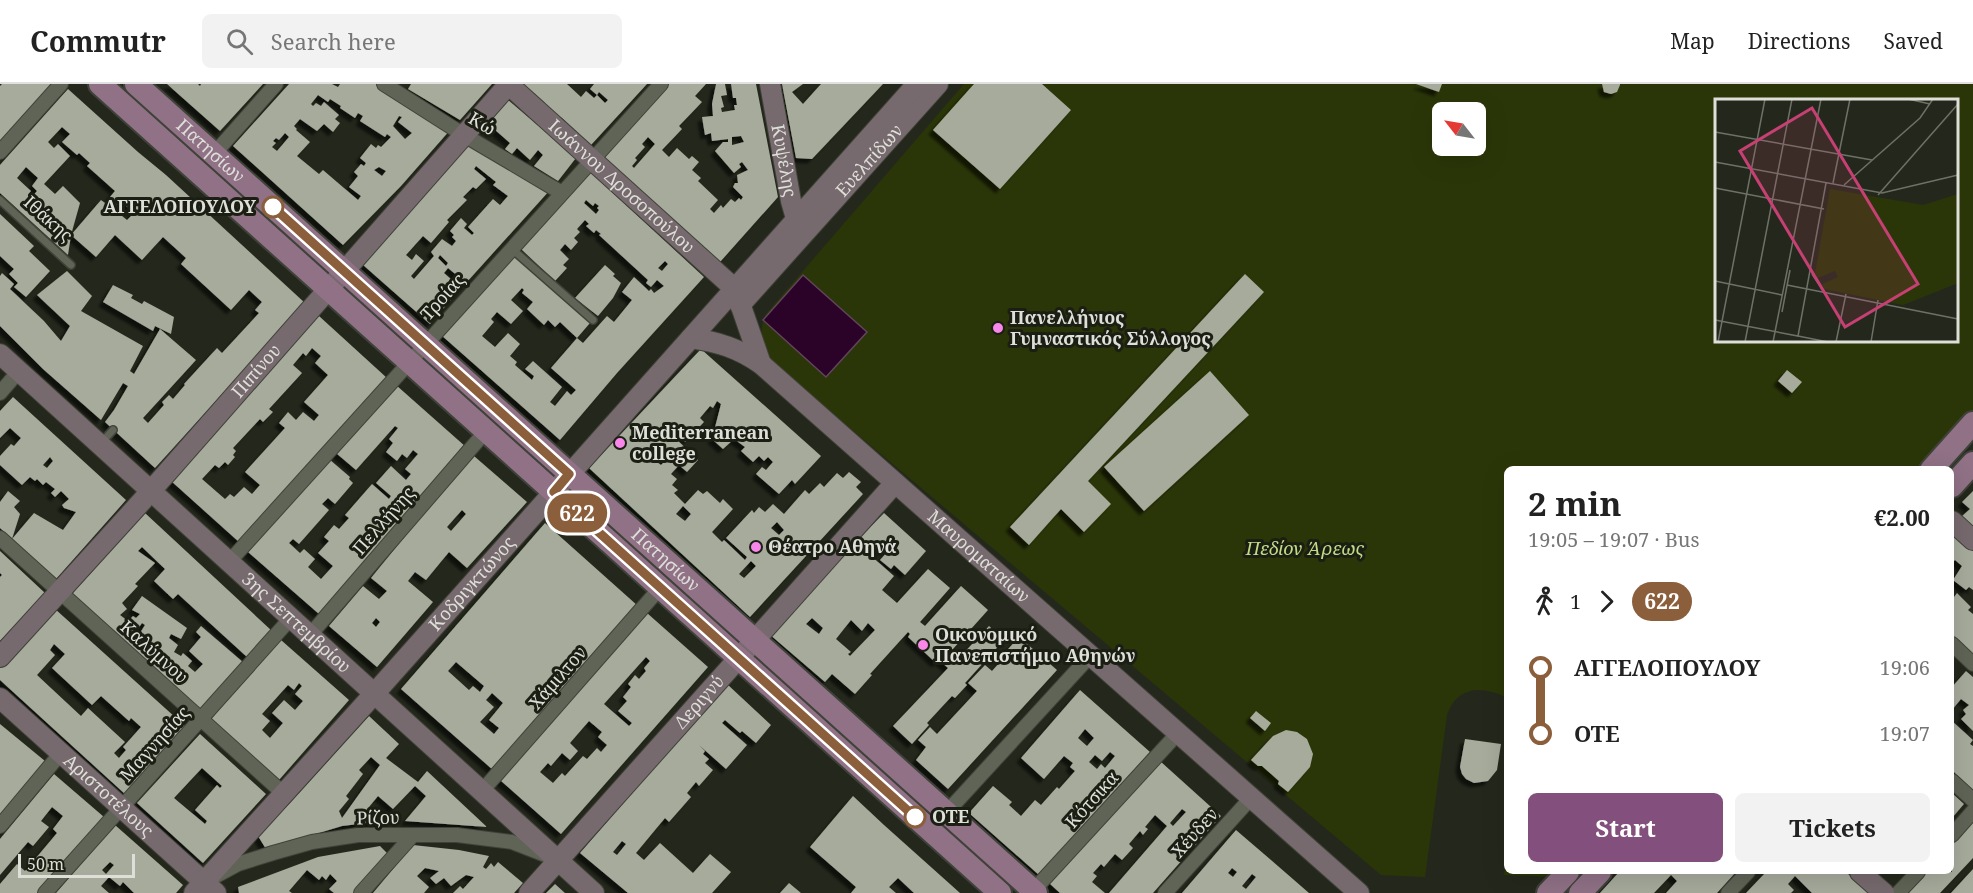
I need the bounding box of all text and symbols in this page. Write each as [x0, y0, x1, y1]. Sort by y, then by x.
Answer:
search box [202, 14, 622, 68]
text: Commutr [30, 22, 166, 60]
icon: search [223, 25, 256, 58]
text: Search here [271, 26, 396, 56]
text: Map [1670, 27, 1715, 55]
text: Directions [1748, 27, 1850, 55]
text: Saved [1883, 27, 1943, 55]
inset map [1715, 99, 1958, 342]
north arrow [1432, 102, 1486, 156]
map controls [1432, 102, 1486, 156]
street label: Κώ [465, 106, 501, 141]
street label: Πατησίων [172, 113, 250, 187]
street label: Ιωάννου Δροσοπούλου [544, 113, 701, 258]
street label: Ευελπίδων [830, 118, 908, 201]
street label: Κυψέλης [766, 122, 803, 199]
street label: Ιθάκης [19, 190, 79, 247]
place label: ΑΓΓΕΛΟΠΟΥΛΟΥ [104, 194, 257, 218]
marker: ΑΓΓΕΛΟΠΟΥΛΟΥ [262, 196, 284, 218]
street label: Τροίας [415, 267, 470, 325]
place label: Πανελλήνιος Γυμναστικός Σύλλογος [1010, 305, 1211, 350]
marker: Πανελλήνιος Γυμναστικός Σύλλογος [991, 321, 1005, 335]
street label: Πιπίνου [225, 338, 286, 402]
place label: Mediterranean college [632, 420, 769, 465]
marker: Mediterranean college [613, 436, 627, 450]
street label: Πελλήνης [347, 481, 420, 560]
text: 2 min [1528, 481, 1621, 526]
line badge: 622 [542, 494, 612, 532]
text: 622 [559, 499, 595, 527]
text: €2.00 [1874, 502, 1930, 532]
street label: Μαυροματαίων [923, 504, 1036, 607]
street label: Πατησίων [627, 522, 706, 596]
text: 19:05 – 19:07 · Bus [1528, 526, 1699, 553]
street label: Κοδριγκτώνος [423, 530, 520, 636]
place label: Θέατρο Αθηνά [768, 534, 897, 558]
park label: Πεδίον Άρεως [1245, 536, 1365, 560]
marker: Θέατρο Αθηνά [749, 540, 763, 554]
street label: 3ης Σεπτεμβρίου [237, 566, 357, 678]
icon: walk [1528, 585, 1561, 618]
icon: forward [1590, 585, 1623, 618]
text: 622 [1644, 587, 1680, 615]
text: 1 [1570, 588, 1581, 615]
street label: Καλύμνου [116, 614, 194, 688]
place label: Οικονομικό Πανεπιστήμιο Αθηνών [935, 622, 1135, 667]
marker: Οικονομικό Πανεπιστήμιο Αθηνών [916, 638, 930, 652]
street label: Χάμιλτον [523, 641, 591, 714]
text: ΑΓΓΕΛΟΠΟΥΛΟΥ [1574, 652, 1760, 682]
text: 19:06 [1880, 654, 1930, 681]
street label: Δεριγνύ [668, 669, 729, 733]
street label: Μαγνησίας [114, 700, 195, 786]
text: ΟΤΕ [1574, 718, 1620, 748]
text: 19:07 [1880, 720, 1930, 747]
street label: Αριστοτέλους [59, 748, 160, 842]
street label: Κότσικα [1059, 765, 1124, 833]
button: Start [1528, 793, 1723, 862]
button: Tickets [1735, 793, 1930, 862]
street label: Χέυδεν [1166, 802, 1223, 862]
place label: ΟΤΕ [932, 804, 970, 828]
street label: Ρίζου [356, 805, 400, 829]
marker: ΟΤΕ [904, 806, 926, 828]
scale bar [18, 851, 135, 878]
text: 50 m [27, 853, 64, 875]

